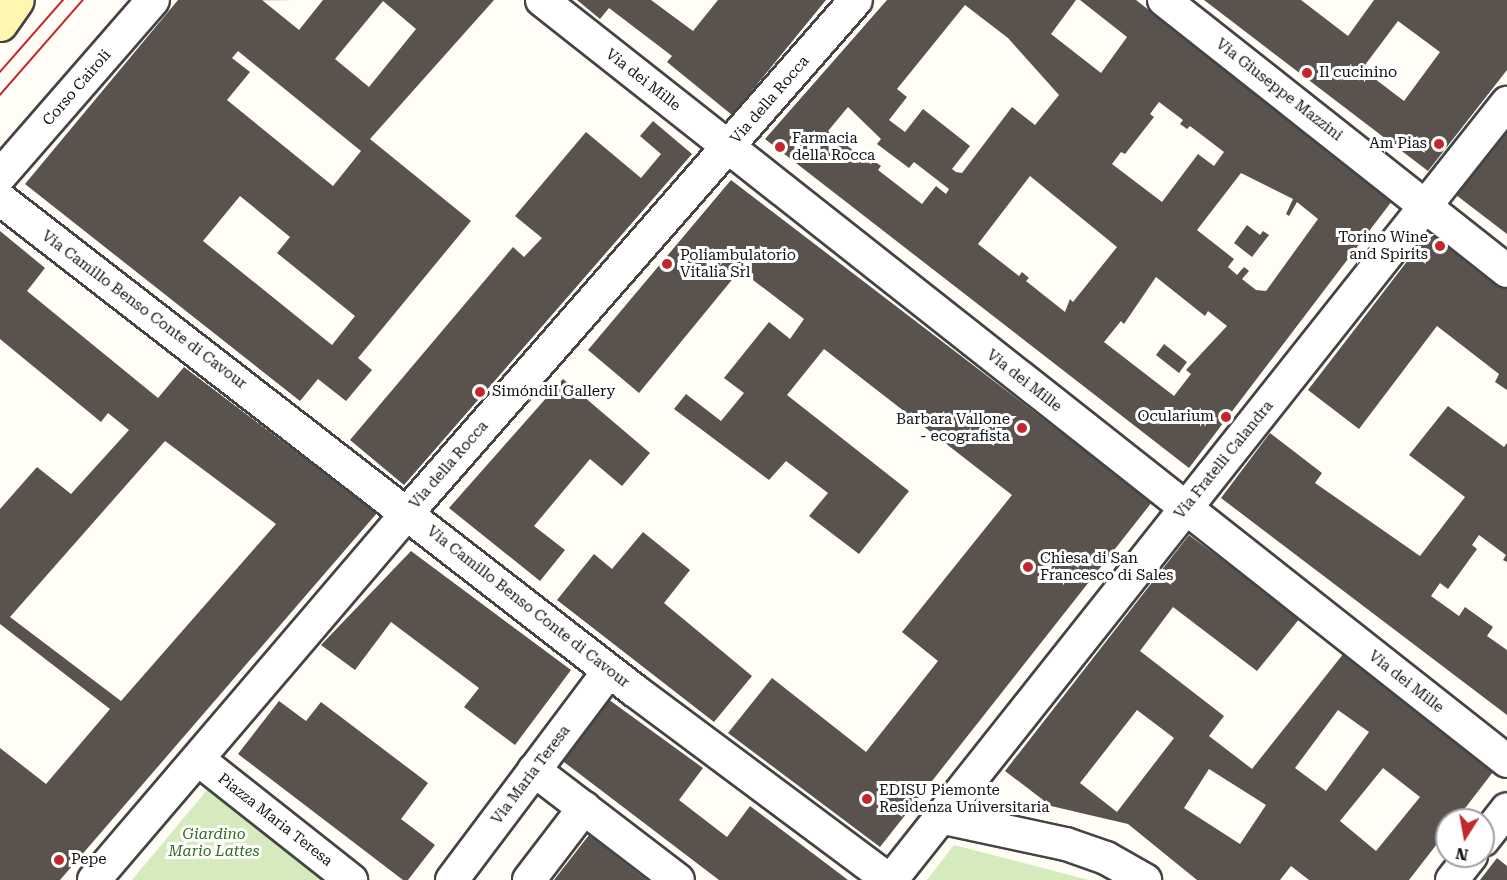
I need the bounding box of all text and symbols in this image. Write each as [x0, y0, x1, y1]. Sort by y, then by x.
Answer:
street label: Via Giuseppe Mazzini [1212, 35, 1346, 145]
street label: Via dei Mille [602, 45, 684, 115]
street label: Corso Cairoli [39, 46, 115, 130]
street label: Via della Rocca [727, 52, 813, 148]
place label: Il cucinino [1319, 64, 1397, 82]
marker: Il cucinino [1300, 66, 1314, 80]
place label: Farmacia della Rocca [792, 129, 875, 164]
place label: Am Pias [1369, 135, 1427, 153]
marker: Am Pias [1432, 137, 1446, 151]
marker: Farmacia della Rocca [773, 140, 787, 154]
street label: Via Camillo Benso Conte di Cavour [38, 227, 250, 393]
place label: Torino Wine and Spirits [1338, 228, 1428, 263]
marker: Torino Wine and Spirits [1433, 239, 1447, 253]
place label: Poliambulatorio Vitalia Srl [680, 246, 796, 281]
marker: Poliambulatorio Vitalia Srl [658, 255, 676, 273]
street label: Via dei Mille [983, 346, 1065, 416]
place label: SimóndiI Gallery [492, 383, 615, 401]
marker: SimóndiI Gallery [473, 385, 487, 399]
street label: Via Fratelli Calandra [1171, 397, 1277, 523]
place label: Ocularium [1138, 408, 1214, 426]
place label: Barbara Vallone - ecografista [896, 410, 1010, 445]
marker: Ocularium [1219, 410, 1233, 424]
street label: Via della Rocca [406, 417, 492, 513]
marker: Barbara Vallone - ecografista [1015, 421, 1029, 435]
street label: Via Camillo Benso Conte di Cavour [423, 522, 633, 692]
place label: Chiesa di San Francesco di Sales [1040, 549, 1173, 584]
marker: Chiesa di San Francesco di Sales [1021, 560, 1035, 574]
street label: Via dei Mille [1365, 647, 1447, 717]
street label: Via Maria Teresa [488, 722, 574, 828]
street label: Piazza Maria Teresa [214, 770, 336, 870]
place label: EDISU Piemonte Residenza Universitaria [879, 781, 1049, 816]
marker: EDISU Piemonte Residenza Universitaria [860, 792, 874, 806]
north arrow [1435, 808, 1495, 868]
park label: Giardino Mario Lattes [169, 825, 259, 860]
text: N [1454, 844, 1470, 865]
place label: Pepe [71, 851, 107, 869]
marker: Pepe [52, 853, 66, 867]

